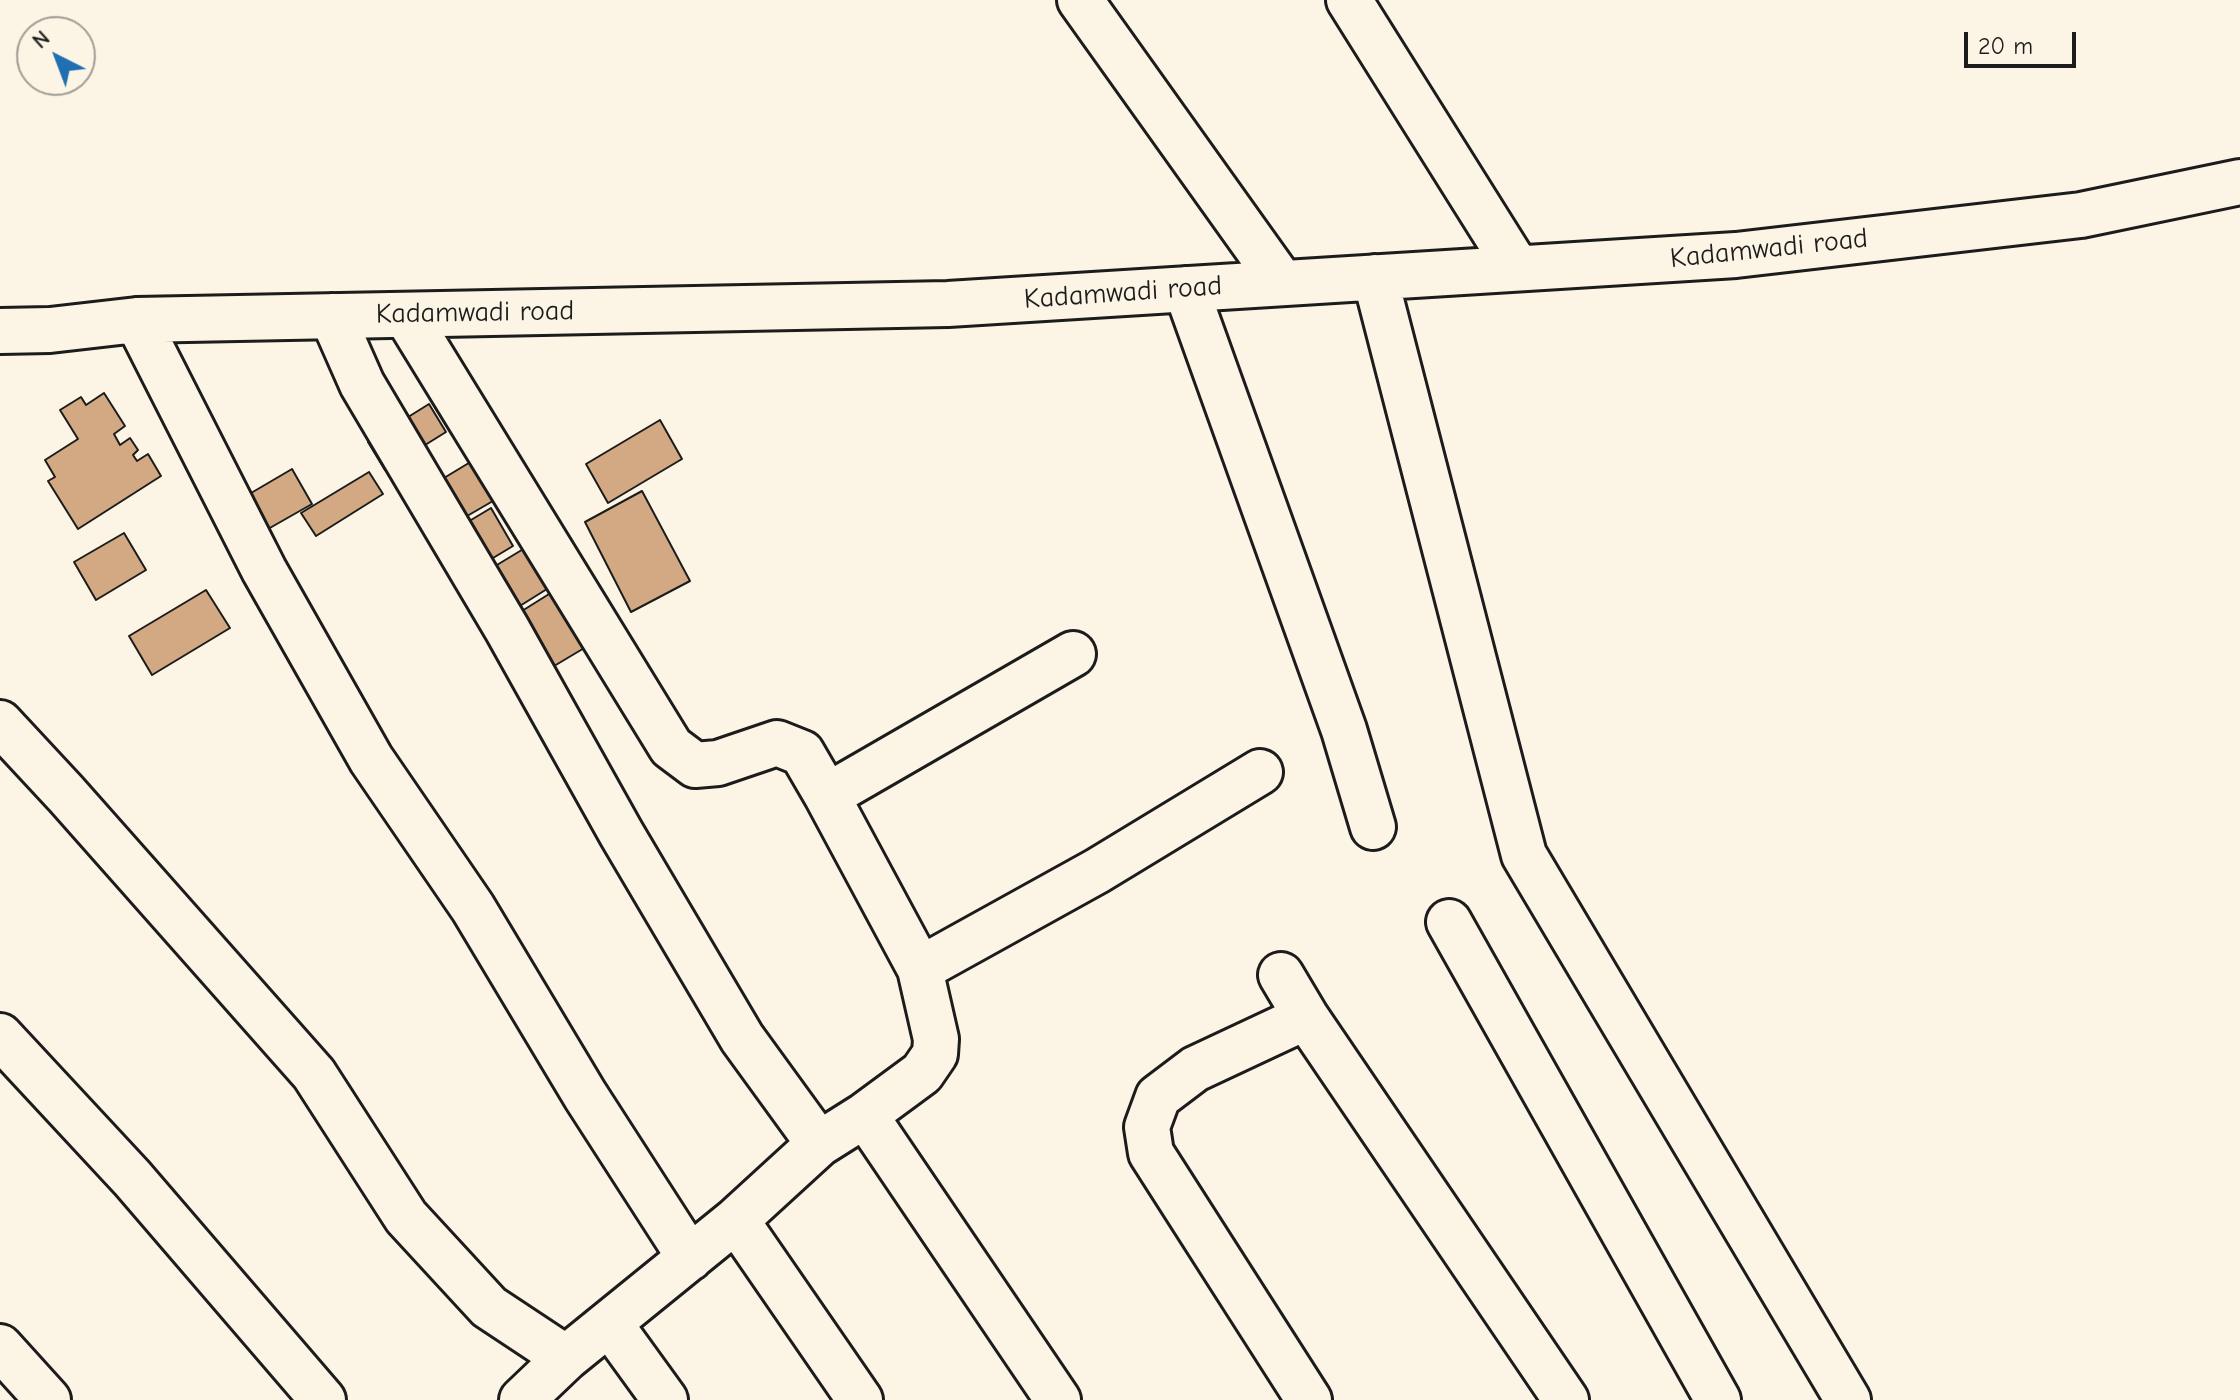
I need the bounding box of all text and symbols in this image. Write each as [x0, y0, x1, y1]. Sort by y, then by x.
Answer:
north arrow [16, 16, 96, 96]
scale bar [1968, 16, 2080, 66]
text: N [27, 25, 55, 54]
text: 20 m [1978, 32, 2033, 60]
street label: Kadamwadi road [1669, 222, 1869, 276]
street label: Kadamwadi road [1023, 269, 1223, 317]
street label: Kadamwadi road [375, 294, 575, 332]

